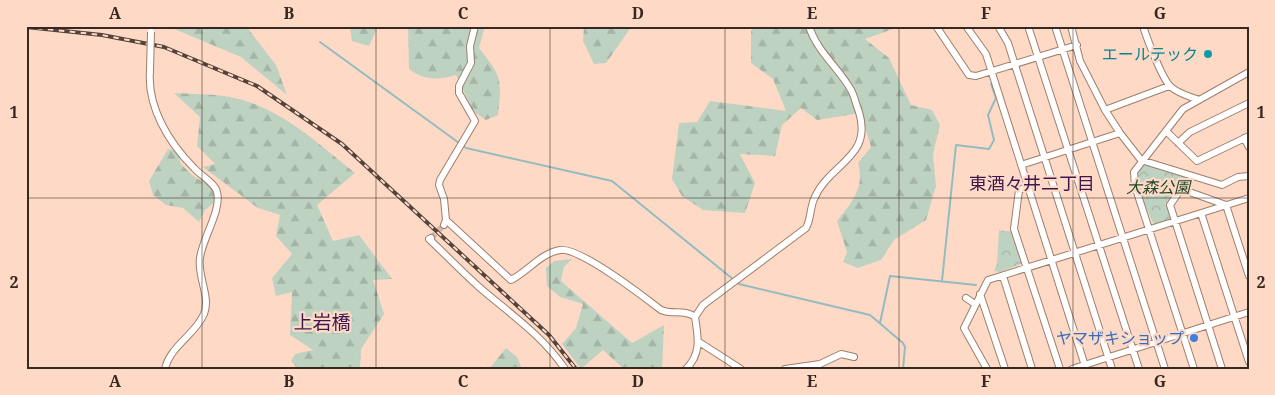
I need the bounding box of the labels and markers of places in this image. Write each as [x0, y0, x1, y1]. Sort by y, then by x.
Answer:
place label: エールテック [1102, 43, 1198, 65]
marker: エールテック [1202, 48, 1214, 60]
place label: ヤマザキショップ [1056, 327, 1184, 349]
marker: ヤマザキショップ [1188, 332, 1200, 344]

